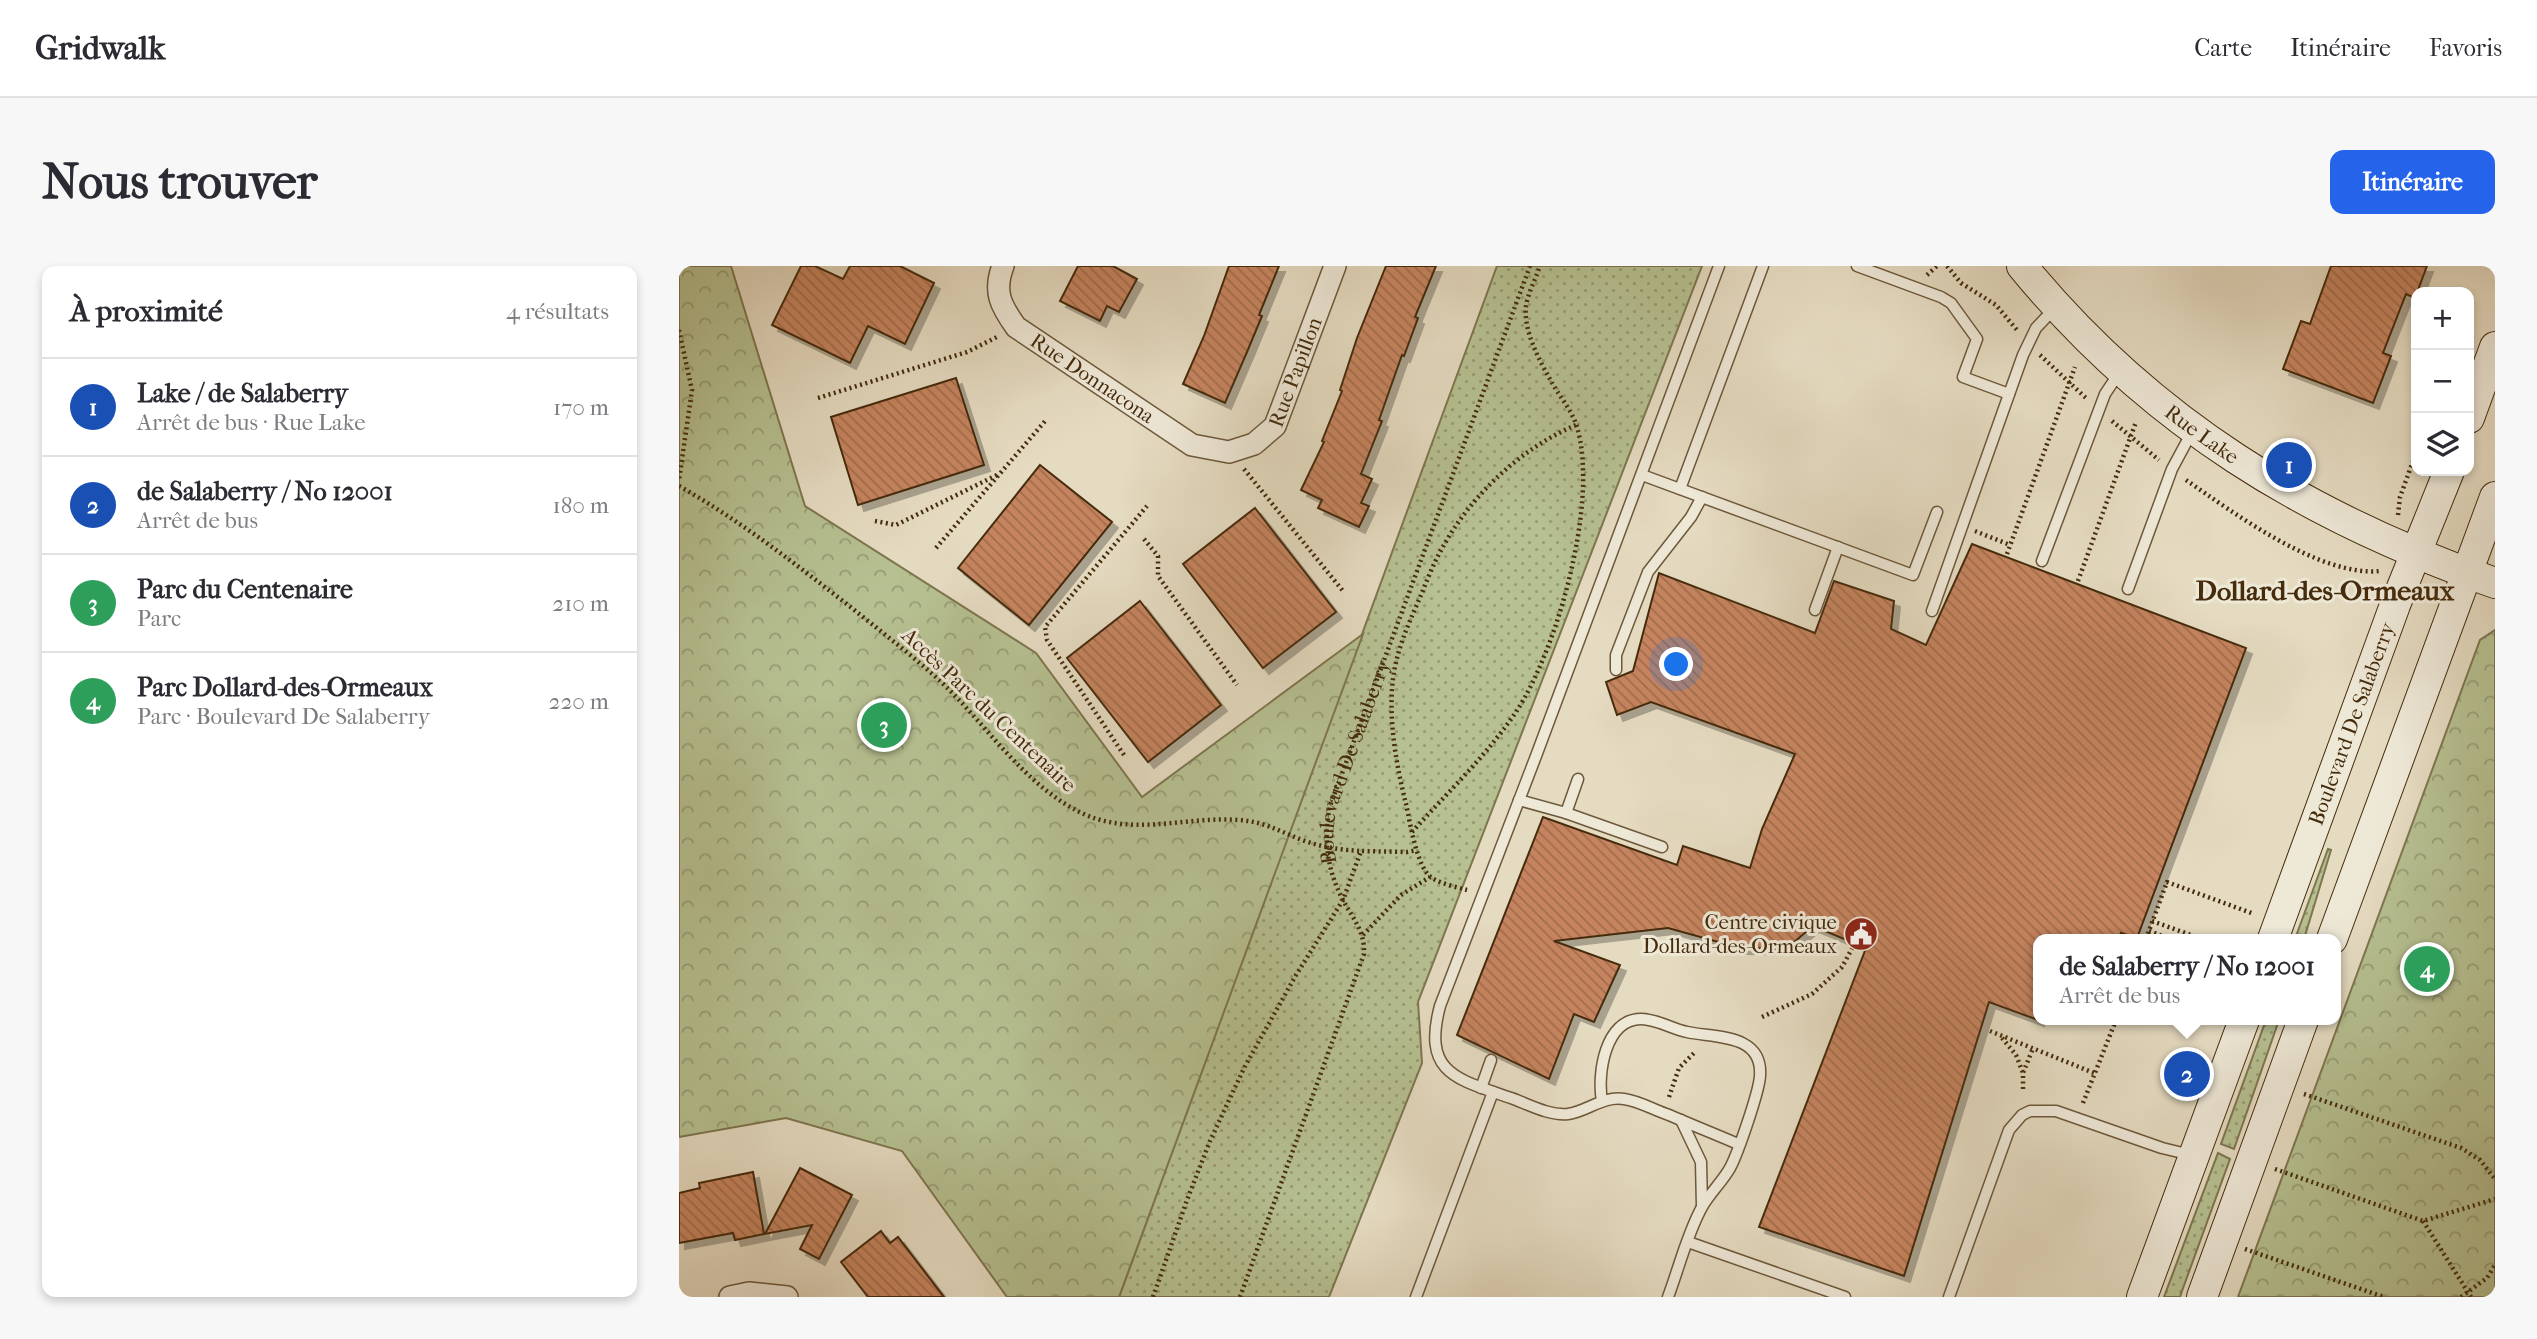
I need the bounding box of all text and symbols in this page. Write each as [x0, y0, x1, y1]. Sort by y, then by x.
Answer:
text: Gridwalk [35, 29, 165, 68]
text: Carte [2194, 34, 2252, 62]
text: Itinéraire [2290, 34, 2391, 62]
text: Favoris [2429, 34, 2502, 62]
button: Itinéraire [2330, 150, 2495, 214]
text: Nous trouver [42, 153, 317, 211]
map controls [2411, 287, 2474, 476]
button: + [2411, 287, 2474, 350]
text: À proximité [70, 294, 223, 329]
text: 4 résultats [506, 298, 609, 325]
street label: Rue Papillon [1264, 314, 1327, 430]
street label: Rue Donnacona [1026, 328, 1159, 428]
button: − [2411, 350, 2474, 413]
text: Lake / de Salaberry [137, 378, 348, 409]
text: 1 [89, 394, 97, 421]
text: 170 m [553, 394, 609, 421]
street label: Rue Lake [2160, 400, 2243, 469]
text: Arrêt de bus · Rue Lake [137, 409, 366, 436]
button: layers [2411, 413, 2474, 476]
pin: 1 [2266, 439, 2312, 491]
text: de Salaberry / No 12001 [137, 476, 393, 507]
text: 2 [87, 492, 99, 519]
text: 180 m [552, 492, 609, 519]
text: Arrêt de bus [137, 507, 258, 534]
text: Parc du Centenaire [137, 574, 353, 605]
district label: Dollard-des-Ormeaux [2196, 574, 2455, 607]
text: 3 [88, 590, 98, 617]
text: 210 m [552, 590, 609, 617]
text: Parc [137, 605, 181, 632]
street label: Boulevard De Salaberry [2304, 618, 2400, 829]
street label: Accès Parc du Centenaire [896, 622, 1081, 797]
your location [1659, 647, 1693, 681]
street label: Boulevard De Salaberry [1315, 655, 1396, 866]
text: Parc Dollard-des-Ormeaux [137, 672, 433, 703]
text: 4 [86, 688, 100, 715]
text: 220 m [549, 688, 609, 715]
pin: 3 [861, 699, 907, 751]
text: Parc · Boulevard De Salaberry [137, 703, 430, 730]
place label: Centre civique Dollard-des-Ormeaux [1643, 910, 1837, 958]
public building icon: Centre civique Dollard-des-Ormeaux [1842, 915, 1880, 953]
popup [2033, 934, 2341, 1025]
pin: 4 [2404, 943, 2450, 995]
text: de Salaberry / No 12001 [2059, 951, 2315, 982]
text: Arrêt de bus [2059, 982, 2180, 1009]
pin: 2 [2164, 1048, 2210, 1100]

